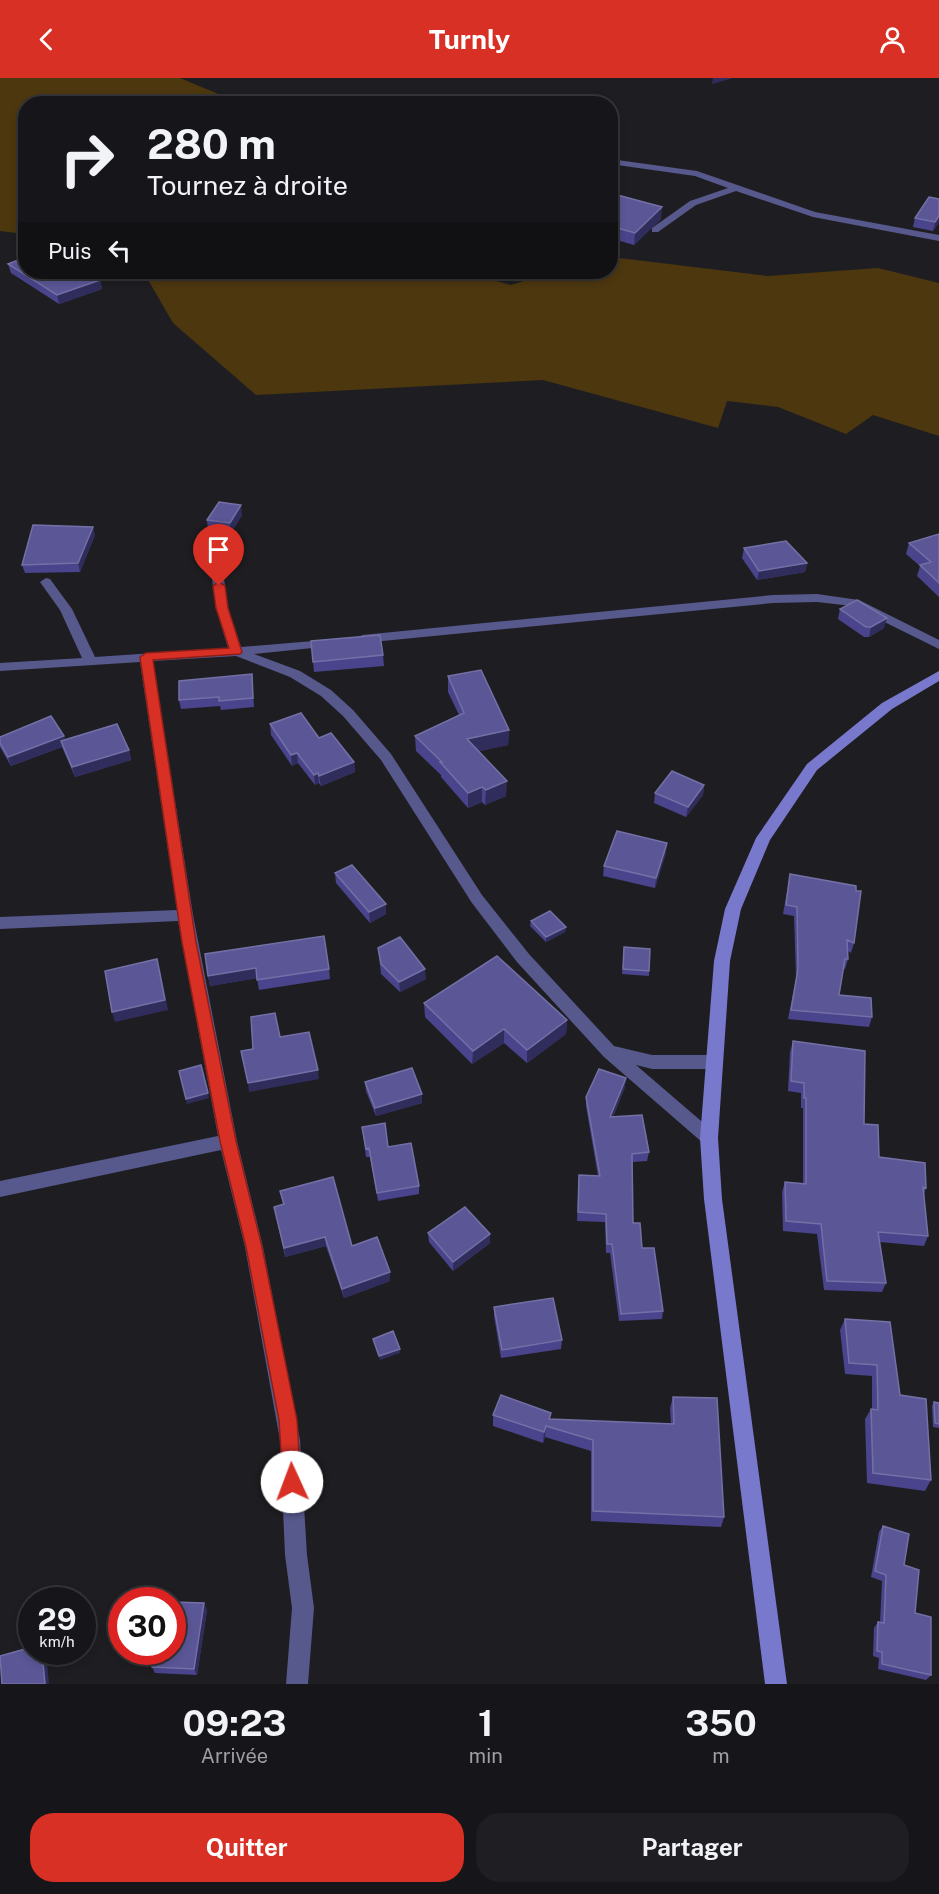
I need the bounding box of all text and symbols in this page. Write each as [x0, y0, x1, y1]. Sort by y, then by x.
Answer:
icon: back [30, 23, 63, 56]
text: Turnly [429, 23, 510, 55]
icon: person [876, 23, 909, 56]
text: 280 m [147, 119, 276, 168]
icon: right [48, 120, 126, 198]
text: Tournez à droite [147, 169, 348, 201]
icon: left [103, 234, 136, 267]
text: Puis [48, 238, 91, 264]
pin [193, 524, 244, 586]
icon: arrive [202, 533, 235, 566]
position arrow [260, 1450, 324, 1514]
speed limit sign: 30 [108, 1587, 186, 1665]
text: 29 [38, 1601, 76, 1637]
text: km/h [39, 1633, 75, 1650]
text: 09:23 [182, 1702, 286, 1744]
text: 1 [478, 1702, 494, 1744]
text: 350 [685, 1702, 757, 1744]
text: Arrivée [201, 1744, 268, 1768]
text: min [469, 1744, 503, 1768]
text: m [712, 1744, 730, 1768]
button: Quitter [30, 1813, 464, 1882]
button: Partager [476, 1813, 909, 1882]

